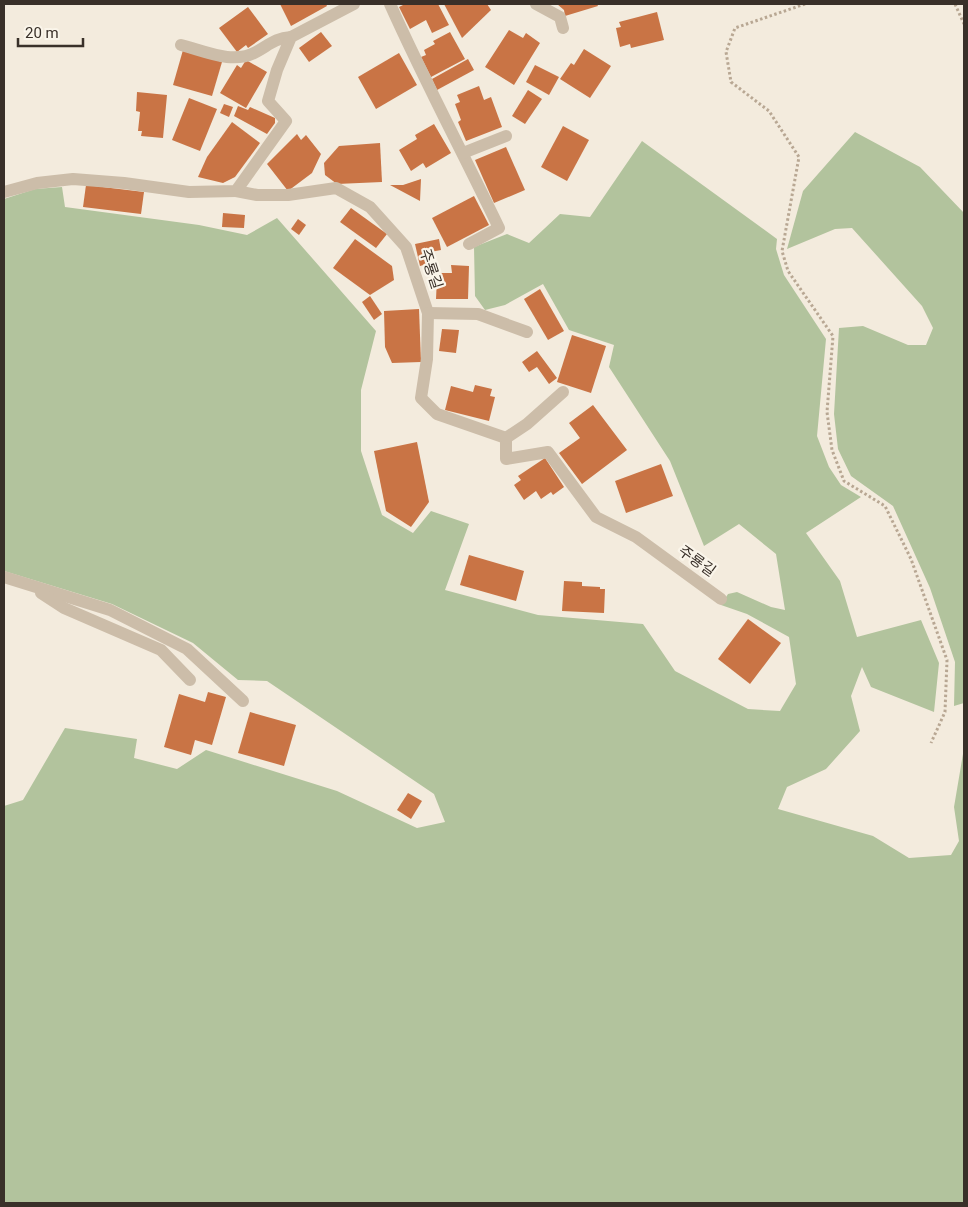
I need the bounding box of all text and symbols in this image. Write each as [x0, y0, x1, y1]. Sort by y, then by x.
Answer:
scale bar [18, 15, 82, 47]
text: 20 m [25, 24, 59, 42]
street label: 주룡길 [416, 247, 446, 291]
street label: 주룡길 [675, 542, 719, 580]

